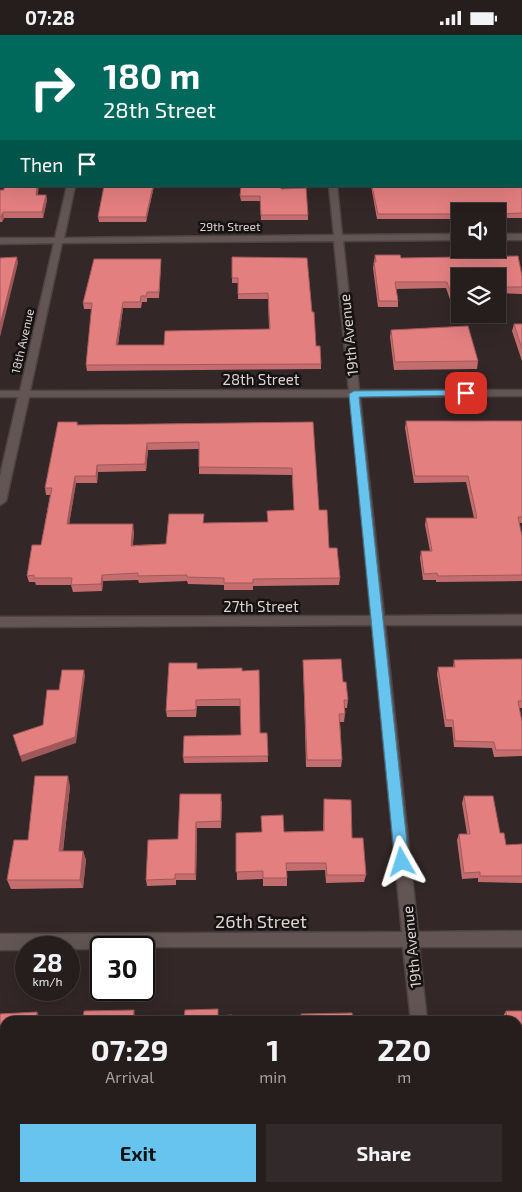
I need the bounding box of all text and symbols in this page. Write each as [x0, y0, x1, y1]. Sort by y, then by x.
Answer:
text: 07:28 [25, 6, 75, 29]
text: 180 m [103, 54, 200, 96]
icon: right [20, 55, 85, 120]
text: 28th Street [103, 96, 216, 122]
icon: arrive [73, 150, 101, 178]
text: Then [20, 153, 63, 176]
map controls [451, 203, 506, 323]
button: sound [451, 203, 506, 258]
street label: 29th Street [199, 219, 261, 233]
button: layers [451, 268, 506, 323]
street label: 19th Avenue [335, 293, 361, 377]
street label: 18th Avenue [8, 307, 36, 375]
street label: 28th Street [223, 370, 300, 388]
pin [445, 372, 487, 414]
icon: arrive [452, 379, 480, 407]
street label: 27th Street [223, 597, 299, 615]
position arrow [375, 835, 427, 887]
street label: 19th Avenue [398, 905, 424, 989]
street label: 26th Street [215, 910, 307, 932]
speed limit sign: 30 [90, 936, 155, 1001]
text: 28 [32, 947, 63, 977]
text: km/h [33, 974, 62, 988]
text: 07:29 [91, 1031, 168, 1067]
text: 1 [266, 1031, 279, 1067]
text: 220 [377, 1031, 431, 1067]
text: Arrival [105, 1067, 154, 1086]
text: min [259, 1067, 287, 1086]
text: m [397, 1067, 411, 1086]
button: Exit [20, 1124, 256, 1182]
button: Share [266, 1124, 502, 1182]

